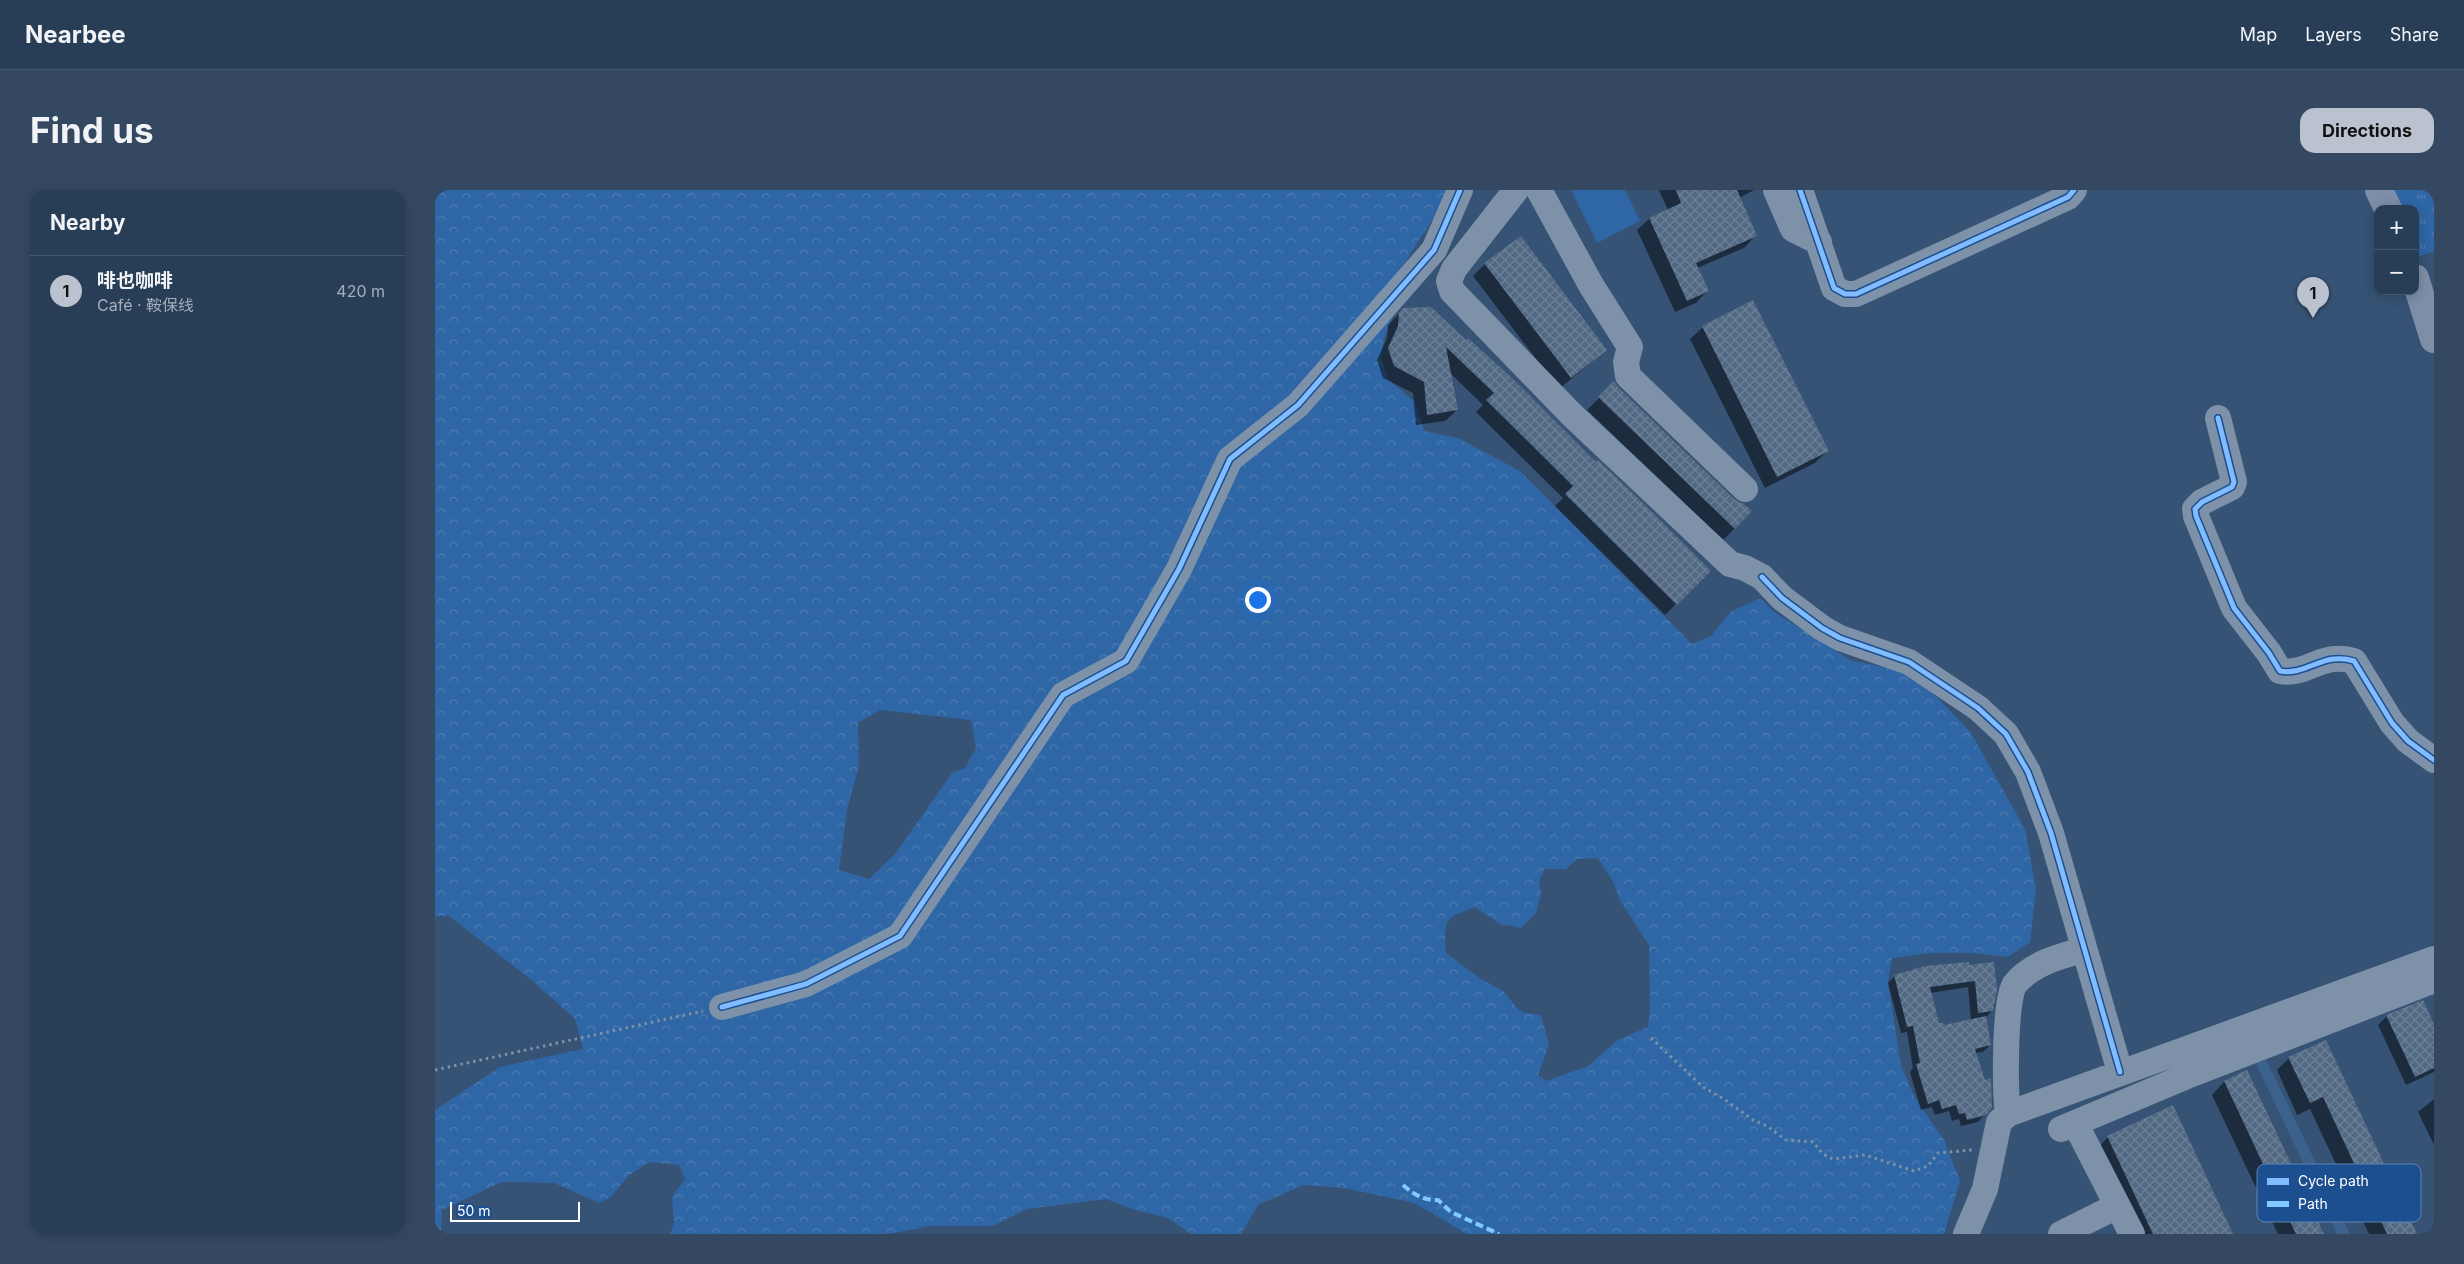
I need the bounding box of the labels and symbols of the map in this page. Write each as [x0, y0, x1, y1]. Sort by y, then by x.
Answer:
pin: 1 [2297, 277, 2329, 318]
your location [1245, 587, 1271, 613]
legend [2257, 1164, 2421, 1222]
text: Cycle path [2298, 1172, 2369, 1189]
text: Path [2298, 1195, 2328, 1212]
scale bar [450, 1199, 580, 1222]

